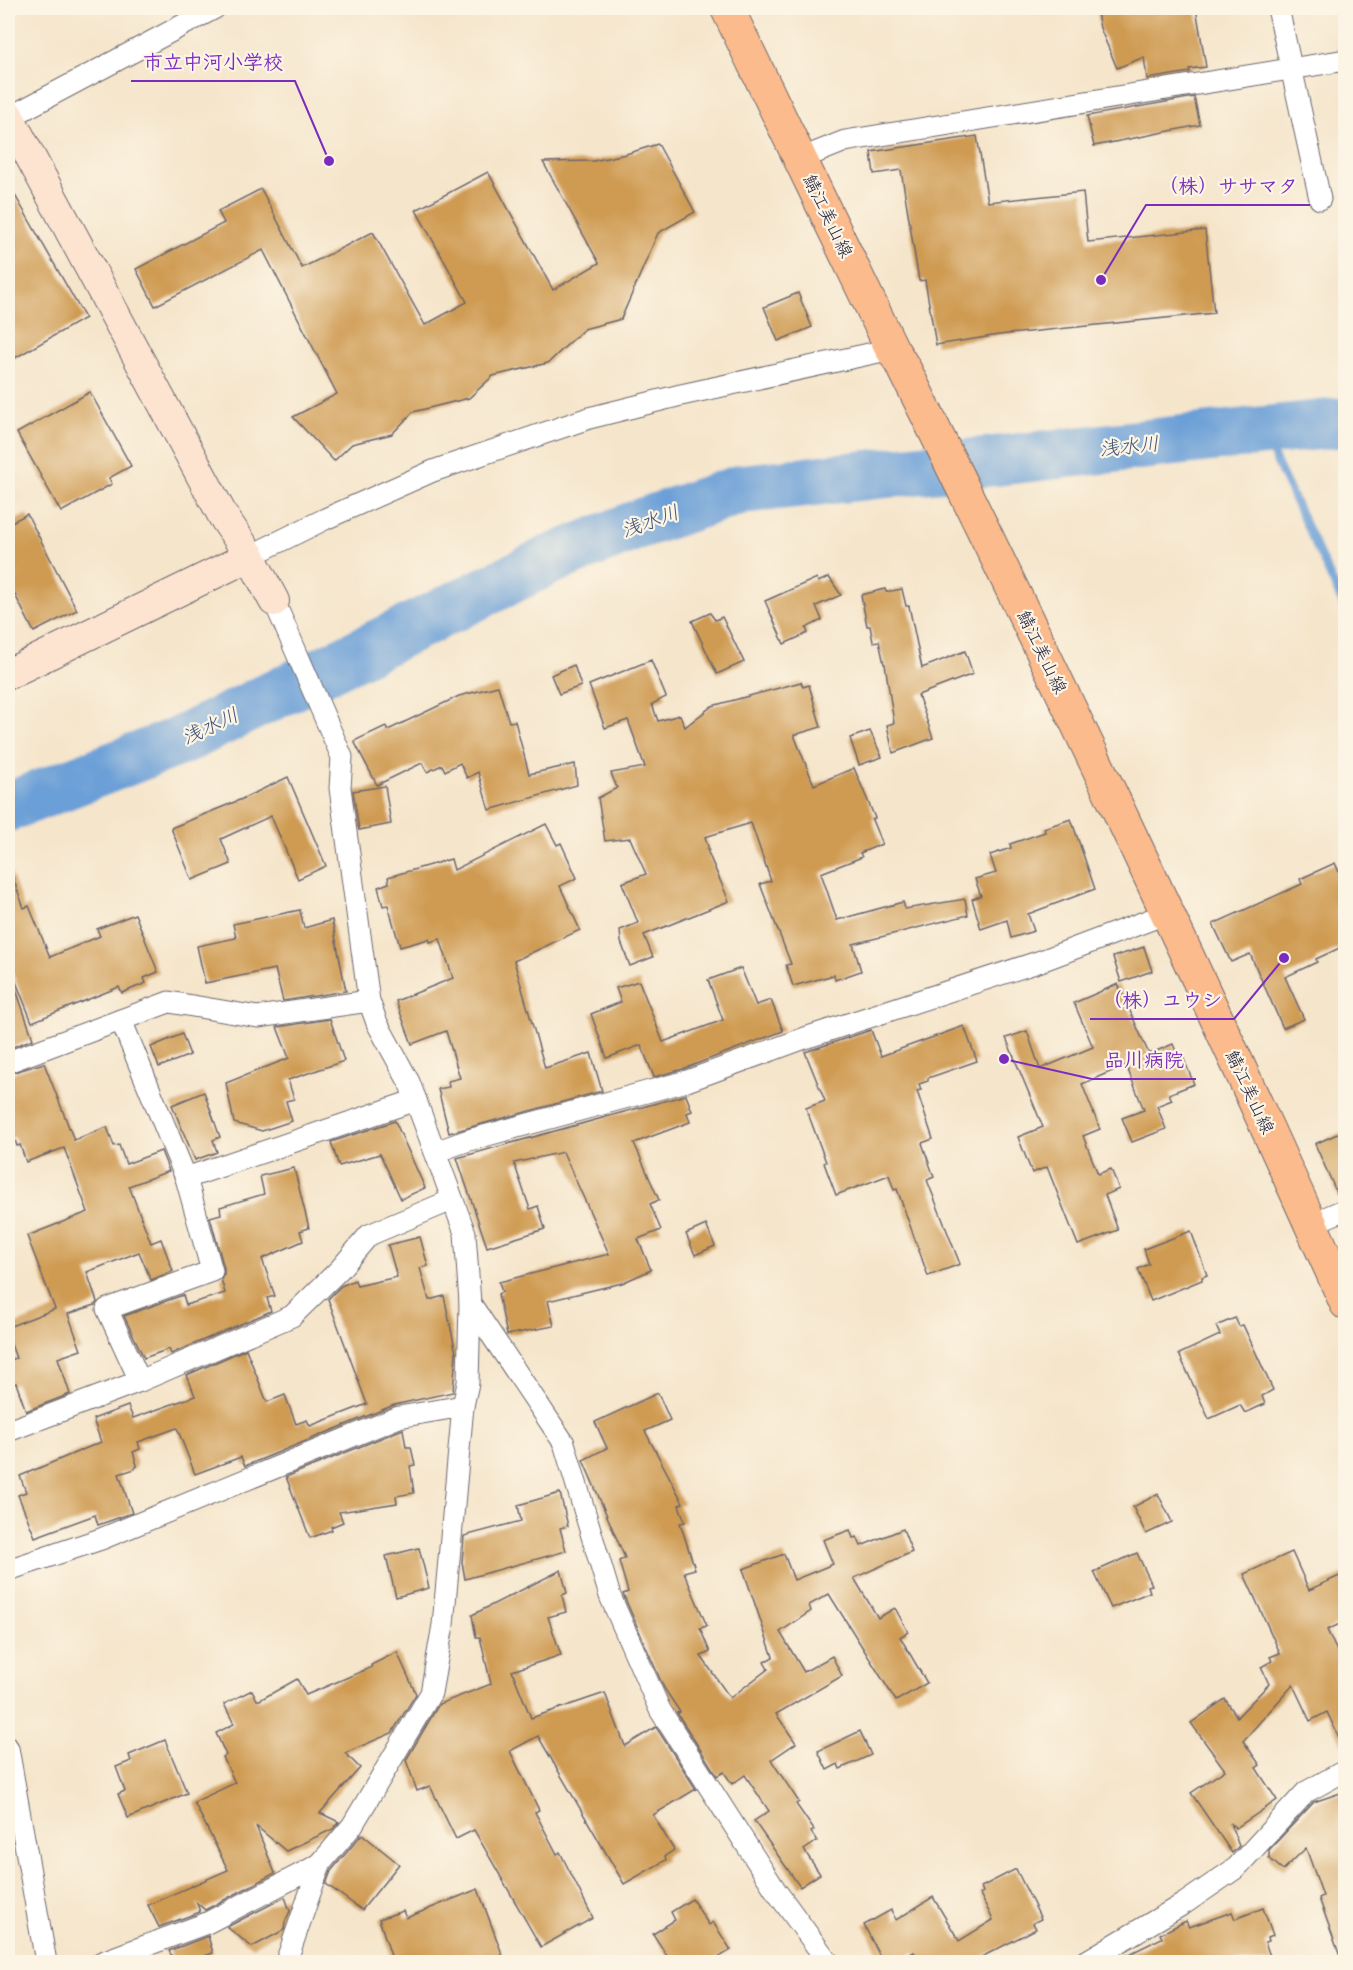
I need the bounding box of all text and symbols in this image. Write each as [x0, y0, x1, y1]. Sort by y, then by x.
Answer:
callout: 市立中河小学校 [131, 43, 295, 81]
text: 市立中河小学校 [143, 49, 283, 75]
callout: （株）ササマタ [1146, 167, 1310, 205]
street label: 鯖江美山線 [797, 170, 859, 262]
text: （株）ササマタ [1158, 173, 1298, 199]
water label: 浅水川 [1098, 430, 1160, 462]
water label: 浅水川 [617, 499, 683, 543]
street label: 鯖江美山線 [1011, 606, 1073, 698]
water label: 浅水川 [177, 702, 243, 750]
callout: （株）ユウシ [1090, 981, 1234, 1019]
text: （株）ユウシ [1102, 987, 1222, 1013]
callout: 品川病院 [1092, 1041, 1196, 1079]
street label: 鯖江美山線 [1220, 1046, 1280, 1138]
text: 品川病院 [1104, 1047, 1184, 1073]

